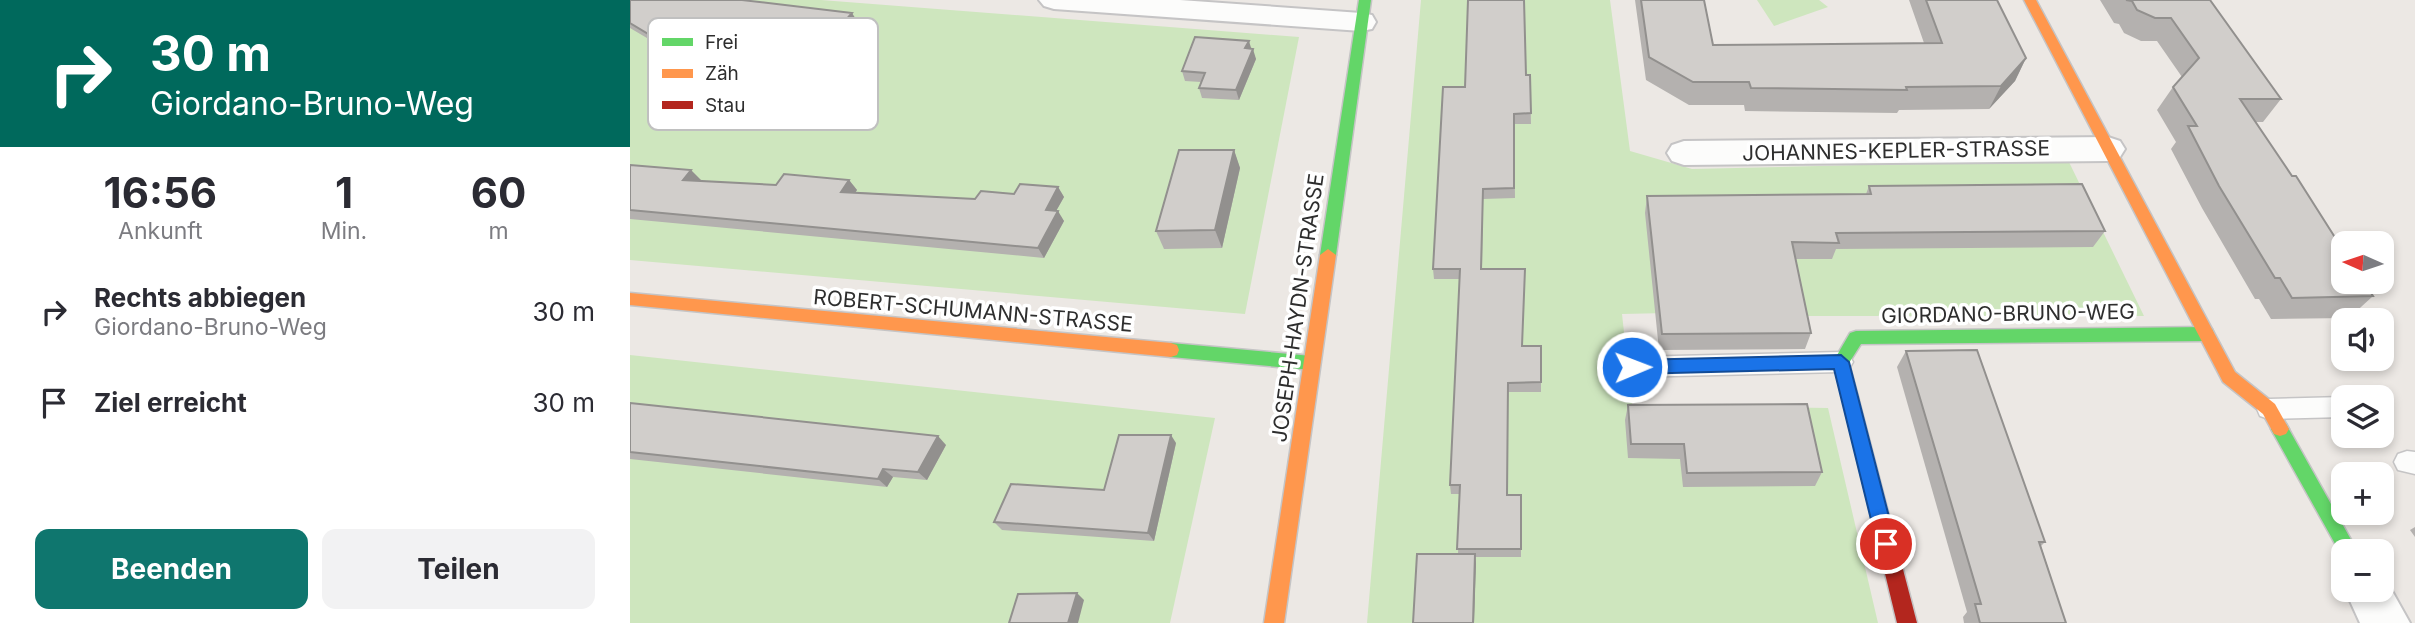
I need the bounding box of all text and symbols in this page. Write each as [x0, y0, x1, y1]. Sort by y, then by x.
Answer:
legend [648, 18, 878, 130]
text: 30 m [150, 24, 271, 83]
icon: right [35, 28, 126, 119]
text: Frei [705, 31, 738, 54]
text: Zäh [705, 62, 739, 85]
text: Giordano-Bruno-Weg [150, 84, 474, 123]
text: Stau [705, 94, 745, 117]
street label: JOHANNES-KEPLER-STRASSE [1742, 135, 2050, 166]
text: 16:56 [104, 167, 217, 218]
text: 1 [335, 167, 353, 218]
text: 60 [471, 167, 526, 218]
street label: JOSEPH-HAYDN-STRASSE [1266, 172, 1329, 444]
text: Ankunft [118, 217, 203, 245]
text: Min. [321, 217, 367, 245]
text: m [489, 217, 509, 245]
north arrow [2331, 231, 2394, 294]
map controls [2331, 231, 2394, 602]
text: Rechts abbiegen [94, 282, 306, 313]
street label: ROBERT-SCHUMANN-STRASSE [812, 284, 1134, 337]
icon: right [35, 293, 73, 331]
text: 30 m [532, 296, 595, 327]
street label: GIORDANO-BRUNO-WEG [1881, 299, 2135, 328]
button: sound [2331, 308, 2394, 371]
text: Giordano-Bruno-Weg [94, 313, 327, 341]
position arrow [1595, 330, 1669, 404]
icon: arrive [35, 384, 73, 422]
button: layers [2331, 385, 2394, 448]
text: Ziel erreicht [94, 387, 247, 418]
text: 30 m [532, 387, 595, 418]
button: + [2331, 462, 2394, 525]
pin [1856, 514, 1916, 574]
icon: arrive [1867, 525, 1905, 563]
button: Beenden [35, 529, 308, 609]
button: Teilen [322, 529, 595, 609]
button: − [2331, 539, 2394, 602]

